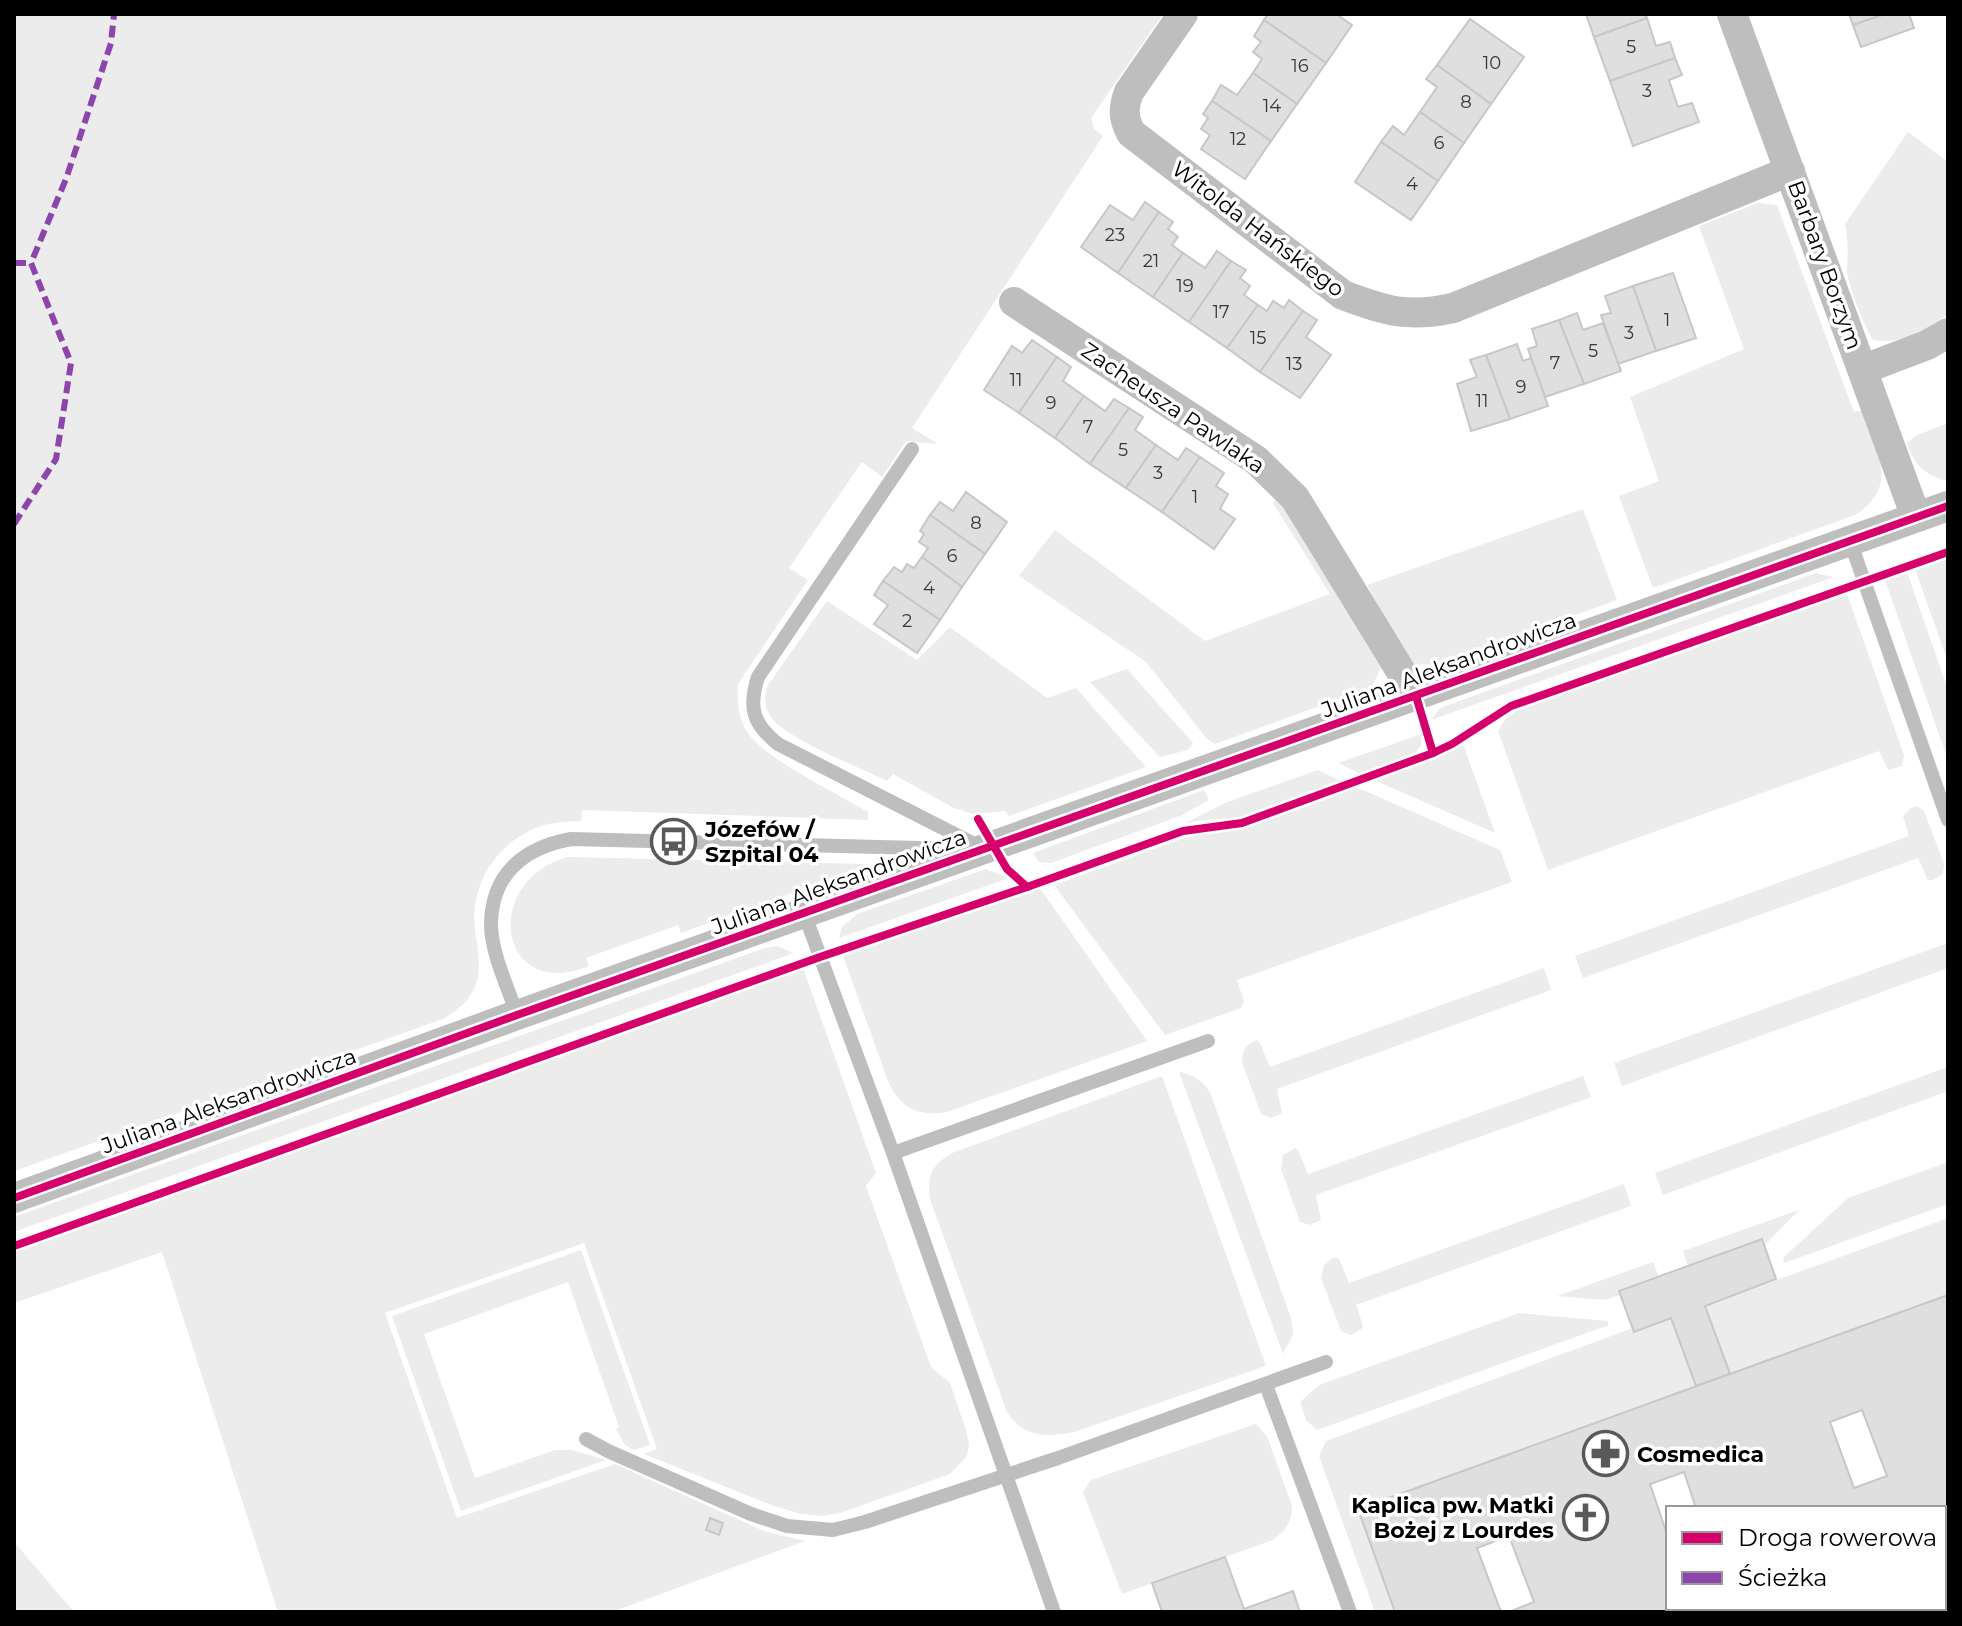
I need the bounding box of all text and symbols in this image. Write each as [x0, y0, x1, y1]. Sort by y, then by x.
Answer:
house number: 5 [1626, 36, 1636, 58]
house number: 10 [1483, 52, 1501, 74]
house number: 16 [1291, 55, 1309, 77]
house number: 3 [1642, 80, 1652, 102]
house number: 8 [1460, 91, 1472, 113]
house number: 14 [1263, 95, 1281, 117]
house number: 12 [1230, 128, 1246, 150]
house number: 6 [1434, 132, 1445, 154]
street label: Witolda Hańskiego [1166, 155, 1350, 303]
house number: 4 [1406, 173, 1418, 195]
street label: Barbary Borzym [1782, 177, 1868, 353]
house number: 23 [1105, 224, 1125, 246]
house number: 21 [1143, 250, 1159, 272]
house number: 19 [1176, 275, 1194, 297]
house number: 17 [1212, 301, 1230, 323]
house number: 1 [1664, 309, 1670, 331]
house number: 3 [1624, 322, 1634, 344]
house number: 15 [1250, 327, 1266, 349]
street label: Zacheusza Pawlaka [1076, 337, 1270, 479]
house number: 5 [1588, 340, 1598, 362]
house number: 7 [1550, 352, 1560, 374]
house number: 13 [1286, 353, 1302, 375]
house number: 11 [1010, 369, 1023, 391]
house number: 9 [1516, 376, 1527, 398]
house number: 11 [1476, 390, 1489, 412]
house number: 9 [1046, 392, 1057, 414]
house number: 7 [1083, 416, 1093, 438]
house number: 5 [1118, 439, 1128, 461]
house number: 3 [1153, 462, 1163, 484]
house number: 1 [1192, 486, 1198, 508]
house number: 8 [970, 512, 982, 534]
house number: 6 [947, 545, 958, 567]
house number: 4 [923, 577, 935, 599]
street label: Juliana Aleksandrowicza [1317, 606, 1580, 724]
house number: 2 [902, 610, 912, 632]
place label: Józefów / Szpital 04 [704, 816, 818, 868]
bus stop icon: Józefów / Szpital 04 [650, 818, 698, 866]
street label: Juliana Aleksandrowicza [707, 823, 970, 941]
street label: Juliana Aleksandrowicza [97, 1042, 360, 1160]
pharmacy icon: Cosmedica [1582, 1430, 1630, 1478]
place label: Cosmedica [1637, 1441, 1764, 1468]
place label: Kaplica pw. Matki Bożej z Lourdes [1351, 1492, 1554, 1544]
church icon: Kaplica pw. Matki Bożej z Lourdes [1561, 1494, 1609, 1542]
legend [1666, 1506, 1946, 1610]
text: Droga rowerowa [1738, 1523, 1937, 1552]
text: Ścieżka [1738, 1563, 1827, 1592]

